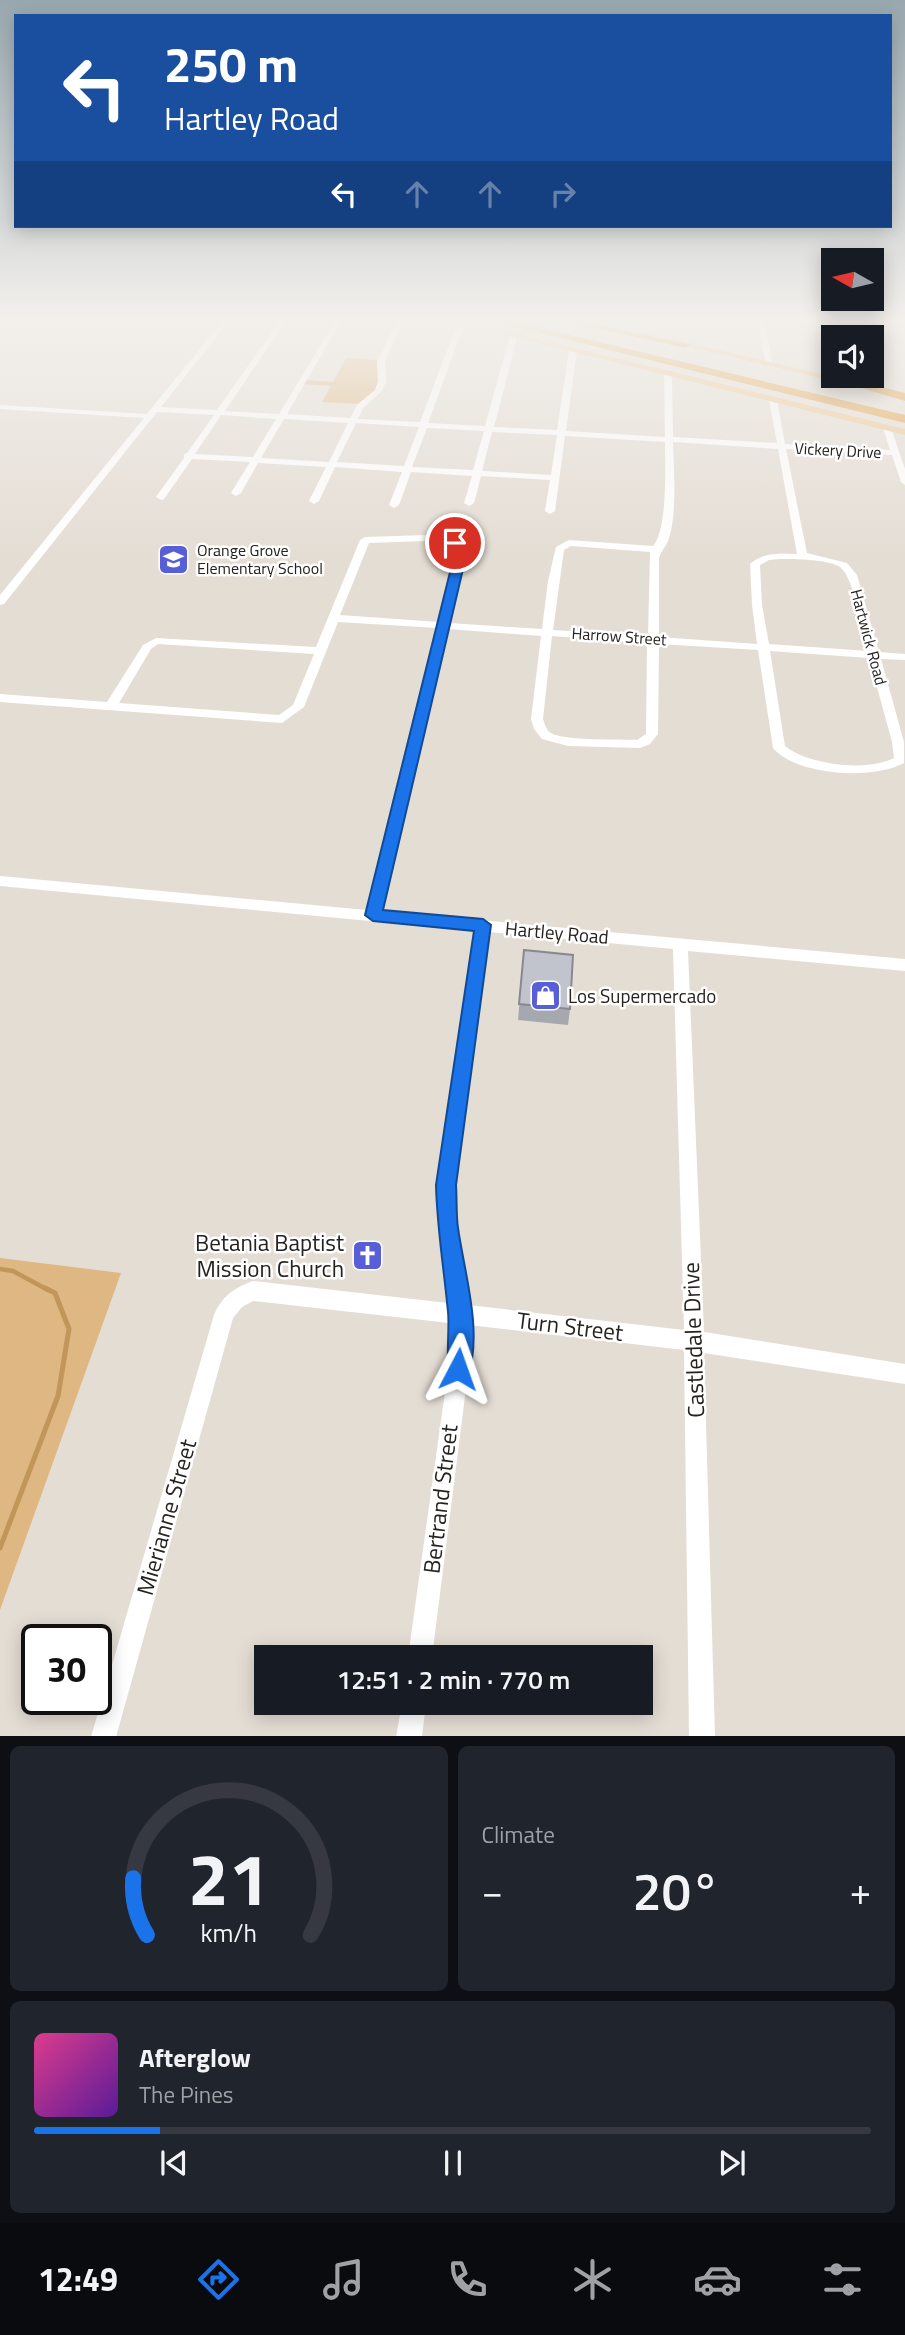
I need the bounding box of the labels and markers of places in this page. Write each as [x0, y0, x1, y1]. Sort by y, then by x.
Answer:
pin [425, 513, 485, 573]
place label: Orange Grove Elementary School [197, 538, 323, 580]
school or university icon: Orange Grove Elementary School [157, 542, 191, 576]
shop icon: Los Supermercado [528, 978, 562, 1012]
place label: Los Supermercado [568, 981, 716, 1010]
place label: Betania Baptist Mission Church [195, 1225, 344, 1286]
church icon: Betania Baptist Mission Church [350, 1238, 384, 1272]

